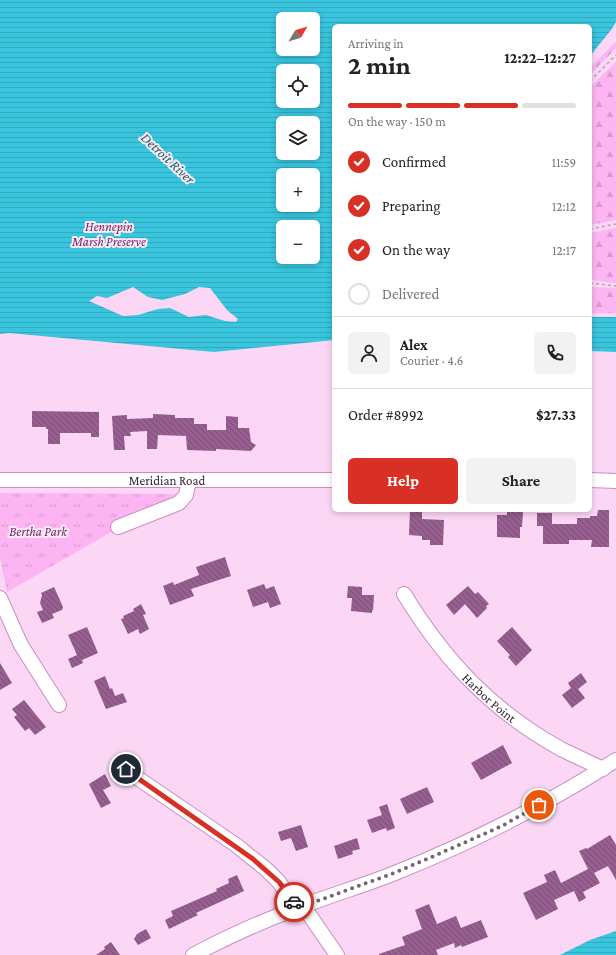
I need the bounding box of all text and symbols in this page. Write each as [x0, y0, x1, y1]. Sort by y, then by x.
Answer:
north arrow [276, 12, 320, 56]
map controls [276, 12, 320, 264]
text: Arriving in [348, 36, 404, 51]
text: 12:22–12:27 [504, 50, 576, 66]
text: 2 min [348, 51, 411, 80]
button: locate [276, 64, 320, 108]
text: On the way · 150 m [348, 114, 446, 129]
button: layers [276, 116, 320, 160]
water label: Detroit River [138, 129, 199, 188]
icon: check [348, 151, 370, 173]
text: Confirmed [382, 154, 446, 170]
text: 11:59 [552, 155, 576, 170]
button: + [276, 168, 320, 212]
icon: check [348, 195, 370, 217]
text: Preparing [382, 198, 441, 214]
text: 12:12 [552, 199, 576, 214]
park label: Hennepin Marsh Preserve [71, 219, 146, 249]
button: − [276, 220, 320, 264]
icon: check [348, 239, 370, 261]
text: On the way [382, 242, 450, 258]
text: 12:17 [552, 243, 576, 258]
text: Delivered [382, 286, 439, 302]
button: person [348, 332, 390, 374]
button: phone [534, 332, 576, 374]
text: Alex [400, 337, 428, 353]
text: Courier · 4.6 [400, 353, 463, 368]
text: Order #8992 [348, 407, 424, 423]
text: $27.33 [536, 407, 576, 423]
button: Help [348, 458, 458, 504]
button: Share [466, 458, 576, 504]
street label: Meridian Road [129, 473, 205, 488]
park label: Bertha Park [9, 524, 68, 539]
street label: Harbor Point [460, 670, 520, 726]
pin [109, 752, 143, 786]
icon: home [115, 758, 137, 780]
pin [522, 788, 556, 822]
icon: bag [528, 794, 550, 816]
courier [274, 882, 314, 922]
icon: car [283, 891, 305, 913]

